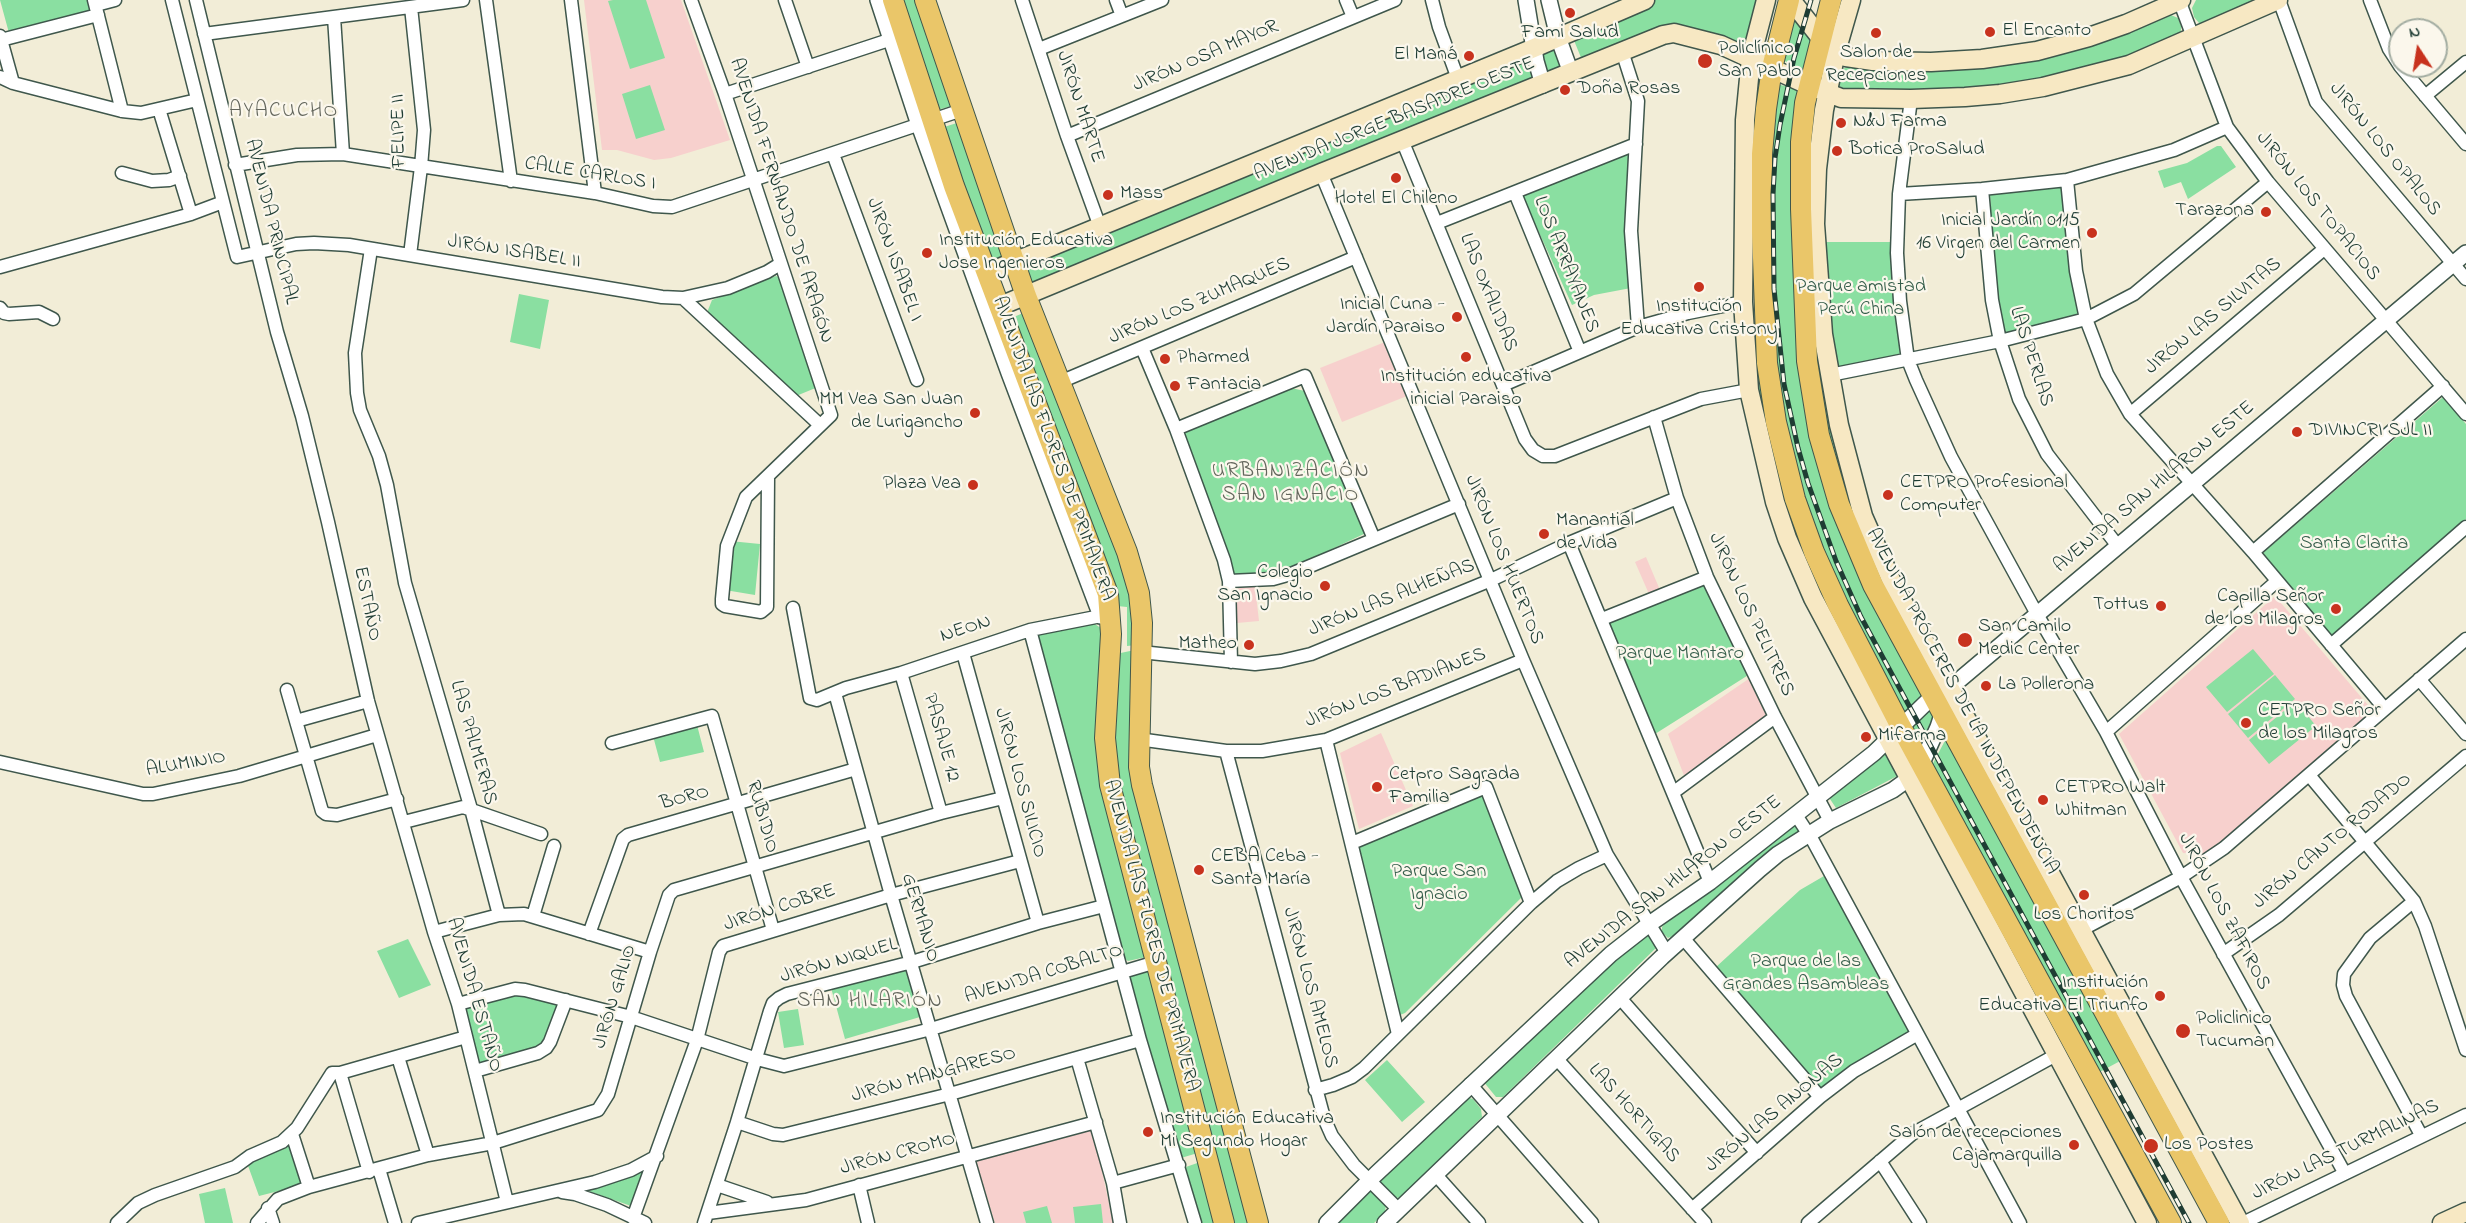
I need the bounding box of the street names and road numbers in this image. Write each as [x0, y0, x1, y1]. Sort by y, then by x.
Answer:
street label: JIRÓN OSA MAYOR [1130, 15, 1282, 99]
street label: JIRÓN MARTE [1050, 48, 1108, 166]
street label: AVENIDA JORGE BASADRE OESTE [1251, 53, 1539, 187]
street label: AVENIDA FERNANDO DE ARAGÓN [722, 55, 838, 347]
street label: JIRÓN LOS OPALOS [2323, 78, 2445, 222]
street label: FELIPE II [387, 94, 413, 168]
street label: JIRÓN LOS TOPACIOS [2250, 128, 2384, 286]
street label: AVENIDA PRINCIPAL [238, 137, 302, 307]
street label: CALLE CARLOS I [523, 153, 657, 197]
street label: LOS ARRAYANES [1527, 193, 1603, 337]
street label: JIRÓN ISABEL I [860, 195, 926, 325]
street label: LAS OXALIDAS [1452, 230, 1522, 356]
street label: JIRÓN ISABEL II [446, 231, 582, 275]
street label: JIRÓN LOS ZUMAQUES [1106, 253, 1294, 351]
street label: JIRÓN LAS SILVITAS [2141, 253, 2287, 381]
street label: AVENIDA LAS FLORES DE PRIMAVERA [986, 294, 1118, 604]
street label: LAS PERLAS [2003, 304, 2057, 410]
street label: AVENIDA SAN HILARON ESTE [2050, 397, 2260, 579]
street label: JIRÓN LOS HUERTOS [1458, 472, 1548, 648]
street label: AVENIDA PRÓCERES DE LA INDEPENDENCIA [1859, 525, 2063, 879]
street label: JIRÓN LOS PELITRES [1702, 529, 1798, 701]
street label: JIRÓN LAS ALHEÑAS [1305, 555, 1479, 643]
street label: ESTAÑO [346, 565, 386, 643]
street label: NEON [937, 611, 995, 649]
street label: JIRÓN LOS BADIANES [1302, 643, 1490, 735]
street label: LAS PALMERAS [443, 678, 501, 808]
street label: PASAJE 12 [916, 691, 964, 785]
street label: JIRÓN LOS SILICIO [987, 705, 1051, 861]
street label: ALUMINIO [144, 746, 228, 784]
street label: JIRÓN CANTO RODADO [2249, 768, 2417, 916]
street label: AVENIDA LAS FLORES DE PRIMAVERA [1097, 777, 1203, 1095]
street label: RUBIDIO [739, 778, 783, 856]
street label: BORO [658, 781, 712, 817]
street label: AVENIDA SAN HILARON OESTE [1561, 791, 1787, 975]
street label: JIRÓN LOS ZAFIROS [2171, 829, 2275, 995]
street label: GERMANIO [894, 871, 944, 965]
street label: JIRÓN COBRE [721, 880, 839, 938]
street label: JIRÓN LOS AMELOS [1276, 905, 1342, 1071]
street label: AVENIDA ESTAÑO [439, 915, 507, 1075]
street label: JIRÓN NIQUEL [778, 934, 900, 990]
street label: AVENIDA COBALTO [962, 940, 1126, 1010]
street label: JIRÓN GALIO [589, 942, 643, 1052]
street label: JIRÓN MANGARESO [849, 1042, 1019, 1110]
street label: JIRÓN LAS ANONAS [1701, 1049, 1849, 1179]
street label: LAS HORTIGAS [1582, 1059, 1684, 1169]
street label: JIRÓN LAS TURMALINAS [2248, 1095, 2444, 1207]
street label: JIRÓN CROMO [838, 1128, 958, 1182]

